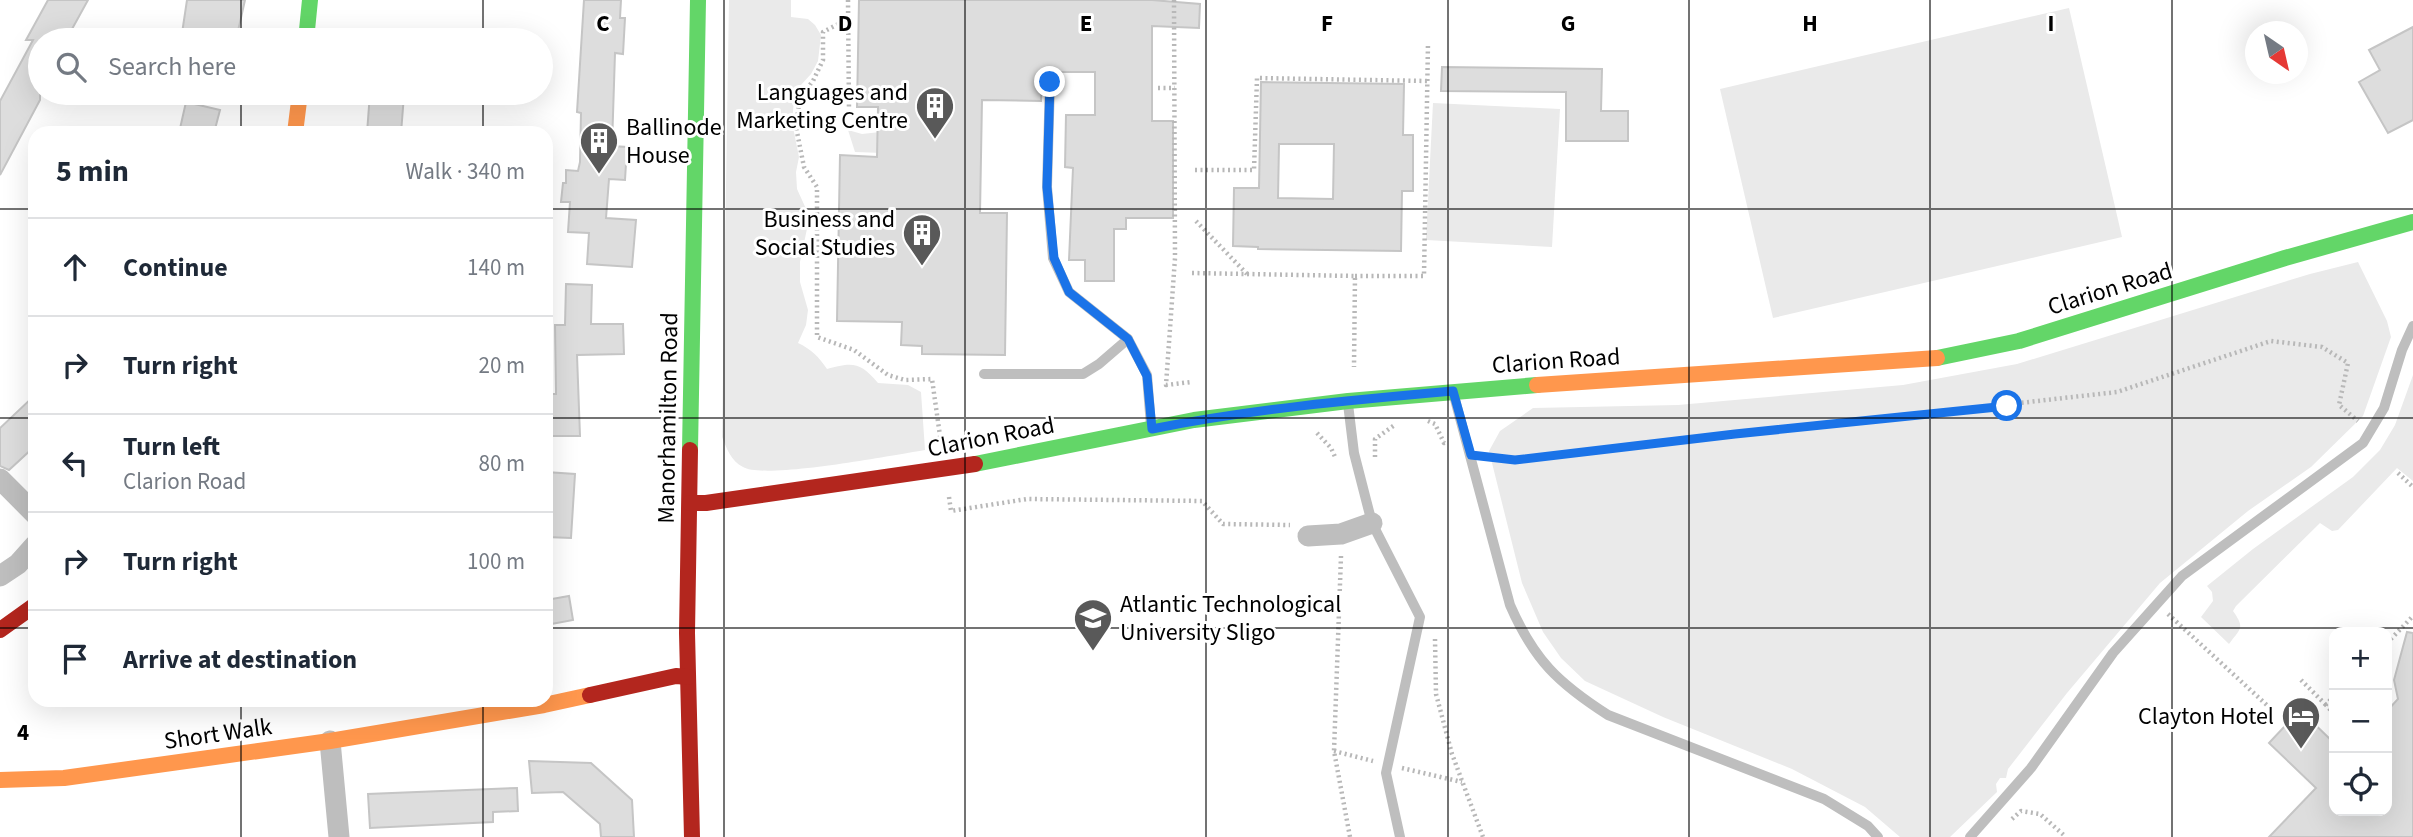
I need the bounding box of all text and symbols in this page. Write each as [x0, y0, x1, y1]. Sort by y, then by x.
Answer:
text: C [596, 7, 610, 40]
text: D [838, 7, 852, 40]
text: E [1080, 7, 1092, 40]
text: F [1321, 7, 1333, 40]
text: G [1561, 7, 1575, 40]
text: H [1802, 7, 1818, 40]
text: I [2048, 7, 2054, 40]
north arrow [2245, 21, 2308, 84]
search box [28, 28, 553, 105]
icon: search [52, 48, 90, 86]
text: Search here [108, 48, 236, 85]
route end [1034, 66, 1065, 97]
place label: Languages and Marketing Centre [736, 75, 908, 138]
building icon: Languages and Marketing Centre [914, 85, 956, 140]
place label: Ballinode House [626, 110, 722, 173]
building icon: Ballinode House [578, 120, 620, 175]
text: 5 min [56, 150, 129, 193]
text: Walk · 340 m [406, 155, 525, 188]
place label: Business and Social Studies [755, 202, 895, 265]
building icon: Business and Social Studies [901, 212, 943, 267]
icon: ahead [56, 248, 94, 286]
text: Continue [123, 249, 228, 286]
text: 140 m [467, 251, 525, 284]
street label: Clarion Road [2043, 253, 2177, 325]
street label: Manorhamilton Road [649, 312, 687, 524]
street label: Clarion Road [1491, 339, 1621, 383]
icon: right [56, 346, 94, 384]
text: Turn right [123, 347, 238, 384]
text: 20 m [478, 349, 525, 382]
route start [1991, 390, 2022, 421]
street label: Clarion Road [925, 408, 1057, 466]
text: Turn left [123, 428, 220, 465]
icon: left [56, 444, 94, 482]
text: 80 m [478, 447, 525, 480]
text: Clarion Road [123, 465, 246, 498]
icon: right [56, 542, 94, 580]
text: Turn right [123, 543, 238, 580]
text: 100 m [467, 545, 525, 578]
place label: Atlantic Technological University Sligo [1120, 587, 1341, 650]
school or university icon: Atlantic Technological University Sligo [1072, 597, 1114, 652]
map controls [2329, 627, 2392, 816]
button: + [2329, 627, 2392, 690]
icon: arrive [56, 640, 94, 678]
text: Arrive at destination [123, 641, 357, 678]
button: − [2329, 690, 2392, 753]
hotel icon: Clayton Hotel [2280, 695, 2322, 750]
place label: Clayton Hotel [2138, 699, 2274, 734]
street label: Short Walk [162, 709, 274, 759]
text: 4 [17, 716, 29, 749]
button: locate [2329, 753, 2392, 816]

